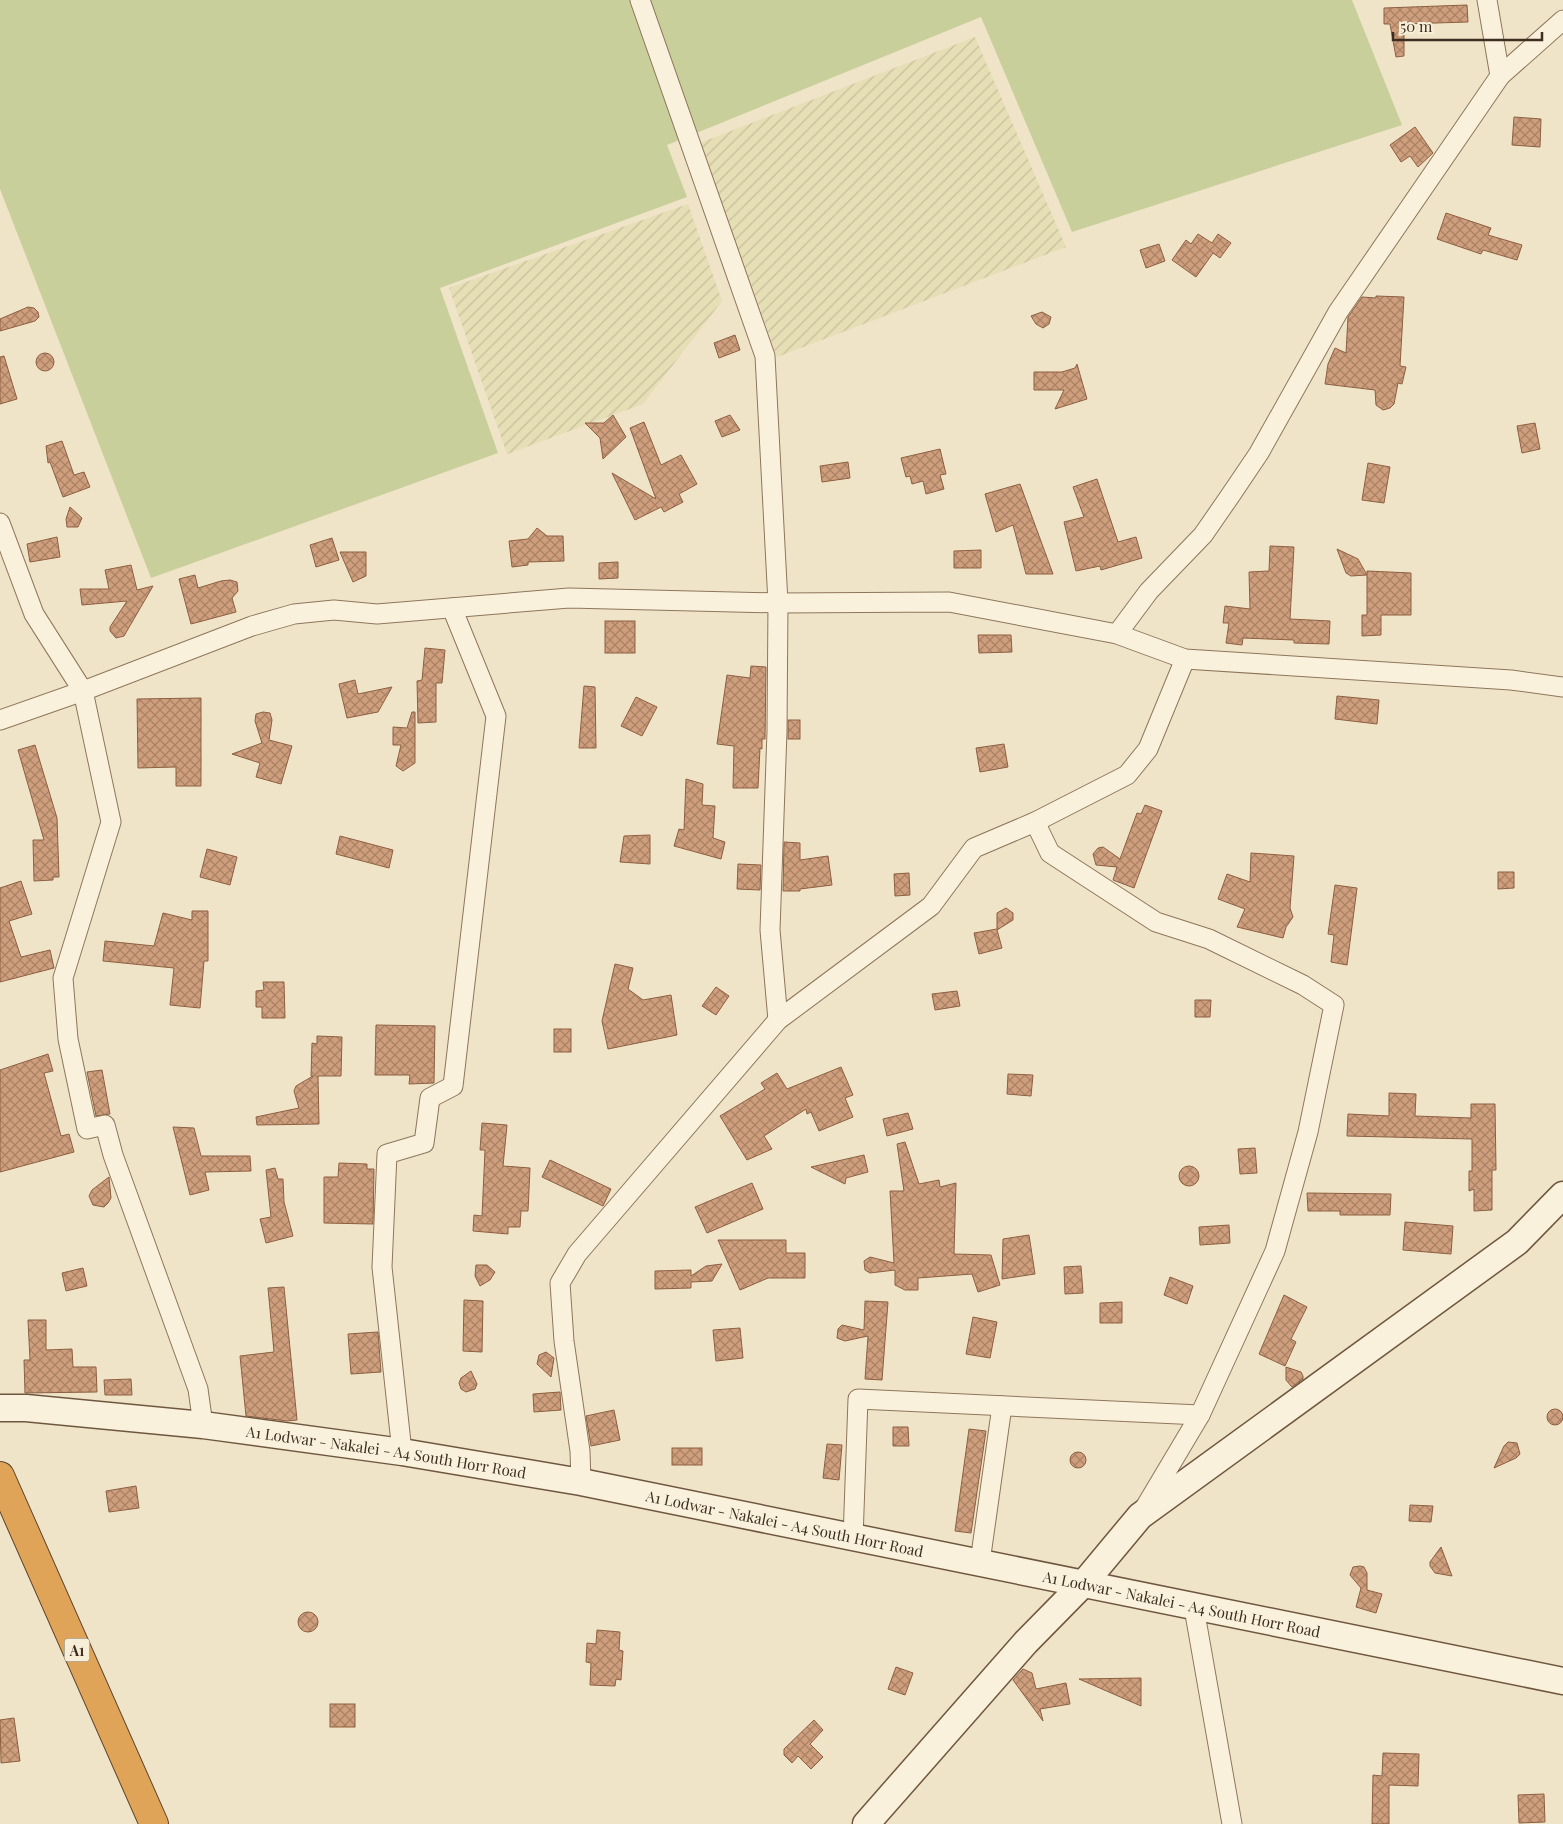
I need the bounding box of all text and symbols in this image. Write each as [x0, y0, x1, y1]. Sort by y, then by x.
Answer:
scale bar [1393, 10, 1542, 42]
text: 50 m [1400, 16, 1433, 36]
street label: A1 Lodwar - Nakalei - A4 South Horr Road [244, 1421, 528, 1483]
street label: A1 Lodwar - Nakalei - A4 South Horr Road [643, 1485, 926, 1561]
street label: A1 Lodwar - Nakalei - A4 South Horr Road [1040, 1566, 1322, 1642]
road number: A1 [64, 1638, 90, 1662]

